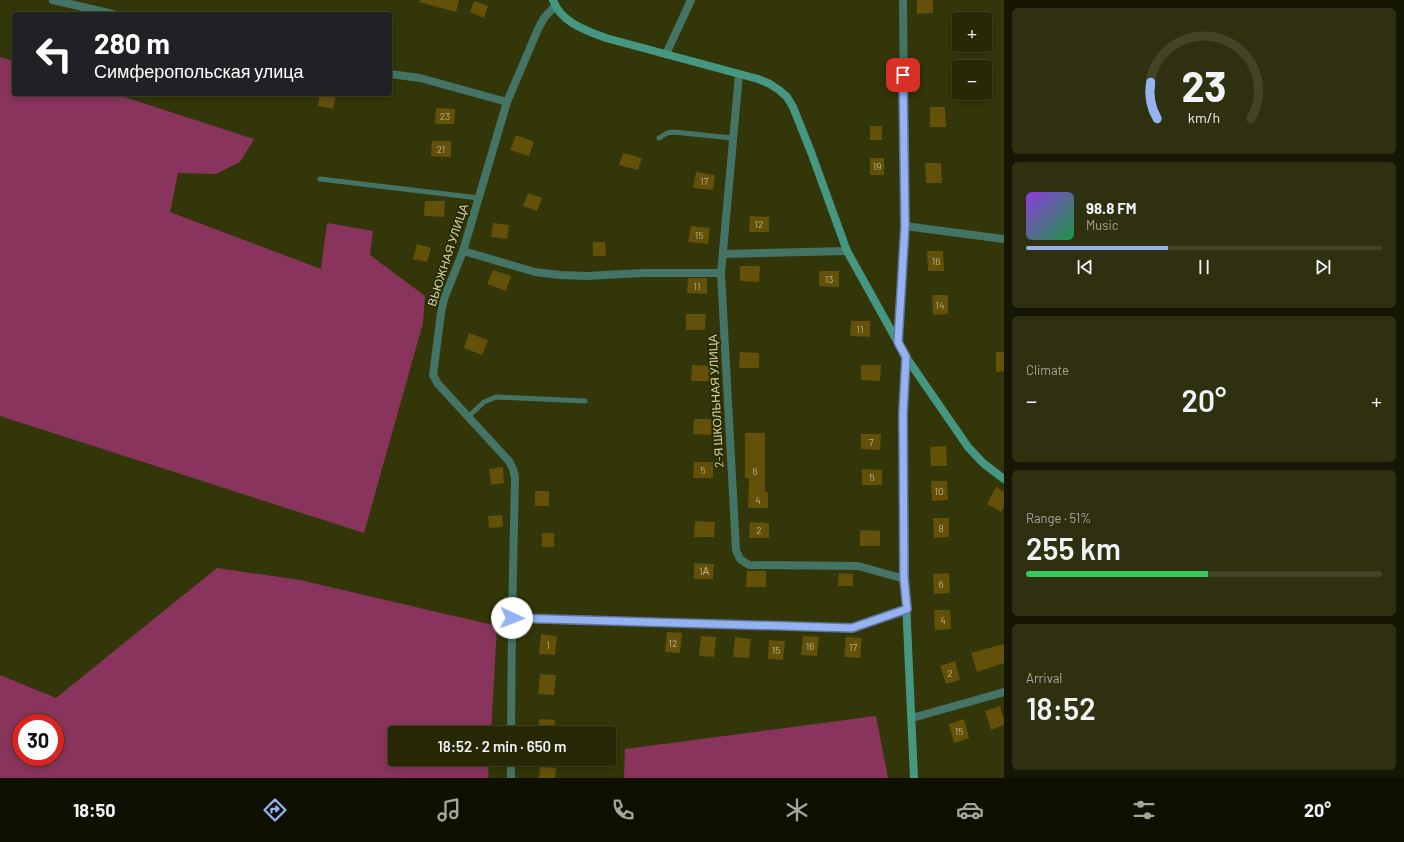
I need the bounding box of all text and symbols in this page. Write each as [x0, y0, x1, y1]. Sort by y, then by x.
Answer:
map controls [952, 12, 992, 100]
button: + [952, 12, 992, 52]
text: 280 m [94, 26, 170, 60]
icon: left [28, 28, 80, 80]
pin [886, 58, 920, 92]
text: Симферопольская улица [94, 60, 304, 82]
button: − [952, 60, 992, 100]
text: 23 [1181, 60, 1227, 110]
icon: arrive [892, 64, 914, 86]
text: km/h [1188, 109, 1220, 126]
house number: 23 [440, 110, 450, 122]
house number: 21 [437, 143, 445, 155]
house number: 19 [873, 160, 881, 172]
house number: 17 [700, 175, 708, 187]
text: 98.8 FM [1086, 199, 1136, 217]
street label: ВЬЮЖНАЯ УЛИЦА [424, 202, 471, 308]
text: Music [1086, 217, 1119, 233]
house number: 12 [755, 218, 763, 230]
house number: 15 [695, 229, 703, 241]
house number: 16 [932, 255, 940, 267]
icon: previous [1074, 256, 1096, 278]
icon: pause [1193, 256, 1215, 278]
icon: next [1312, 256, 1334, 278]
house number: 13 [825, 273, 833, 285]
house number: 11 [693, 280, 701, 292]
house number: 14 [935, 299, 945, 311]
house number: 11 [856, 323, 864, 335]
street label: 2-Я ШКОЛЬНАЯ УЛИЦА [705, 334, 726, 468]
text: Climate [1026, 362, 1069, 378]
text: 20° [1182, 382, 1226, 418]
text: − [1026, 387, 1037, 413]
text: + [1371, 387, 1382, 413]
house number: 7 [869, 436, 874, 448]
house number: 5 [700, 464, 706, 476]
house number: 6 [752, 465, 758, 477]
house number: 5 [869, 471, 875, 483]
house number: 10 [934, 485, 944, 497]
house number: 4 [755, 494, 761, 506]
text: Range · 51% [1026, 510, 1091, 526]
house number: 8 [938, 522, 944, 534]
house number: 2 [756, 524, 762, 536]
text: 255 km [1026, 530, 1121, 566]
house number: 1А [699, 565, 709, 577]
house number: 6 [938, 578, 944, 590]
position arrow [491, 597, 533, 639]
house number: 4 [940, 614, 946, 626]
house number: 12 [669, 637, 677, 649]
house number: 1 [546, 639, 550, 651]
house number: 16 [806, 640, 814, 652]
house number: 17 [849, 641, 857, 653]
house number: 15 [772, 644, 780, 656]
house number: 2 [947, 667, 953, 679]
text: Arrival [1026, 670, 1062, 686]
text: 18:52 [1026, 690, 1096, 726]
speed limit sign: 30 [12, 714, 64, 766]
house number: 15 [955, 725, 963, 737]
text: 18:52 · 2 min · 650 m [437, 737, 567, 755]
icon: directions [261, 796, 289, 824]
icon: music [435, 796, 463, 824]
icon: phone [609, 796, 637, 824]
icon: climate [783, 796, 811, 824]
icon: car [956, 796, 984, 824]
icon: filters [1130, 796, 1158, 824]
text: 18:50 [73, 799, 116, 821]
text: 20° [1304, 799, 1331, 821]

